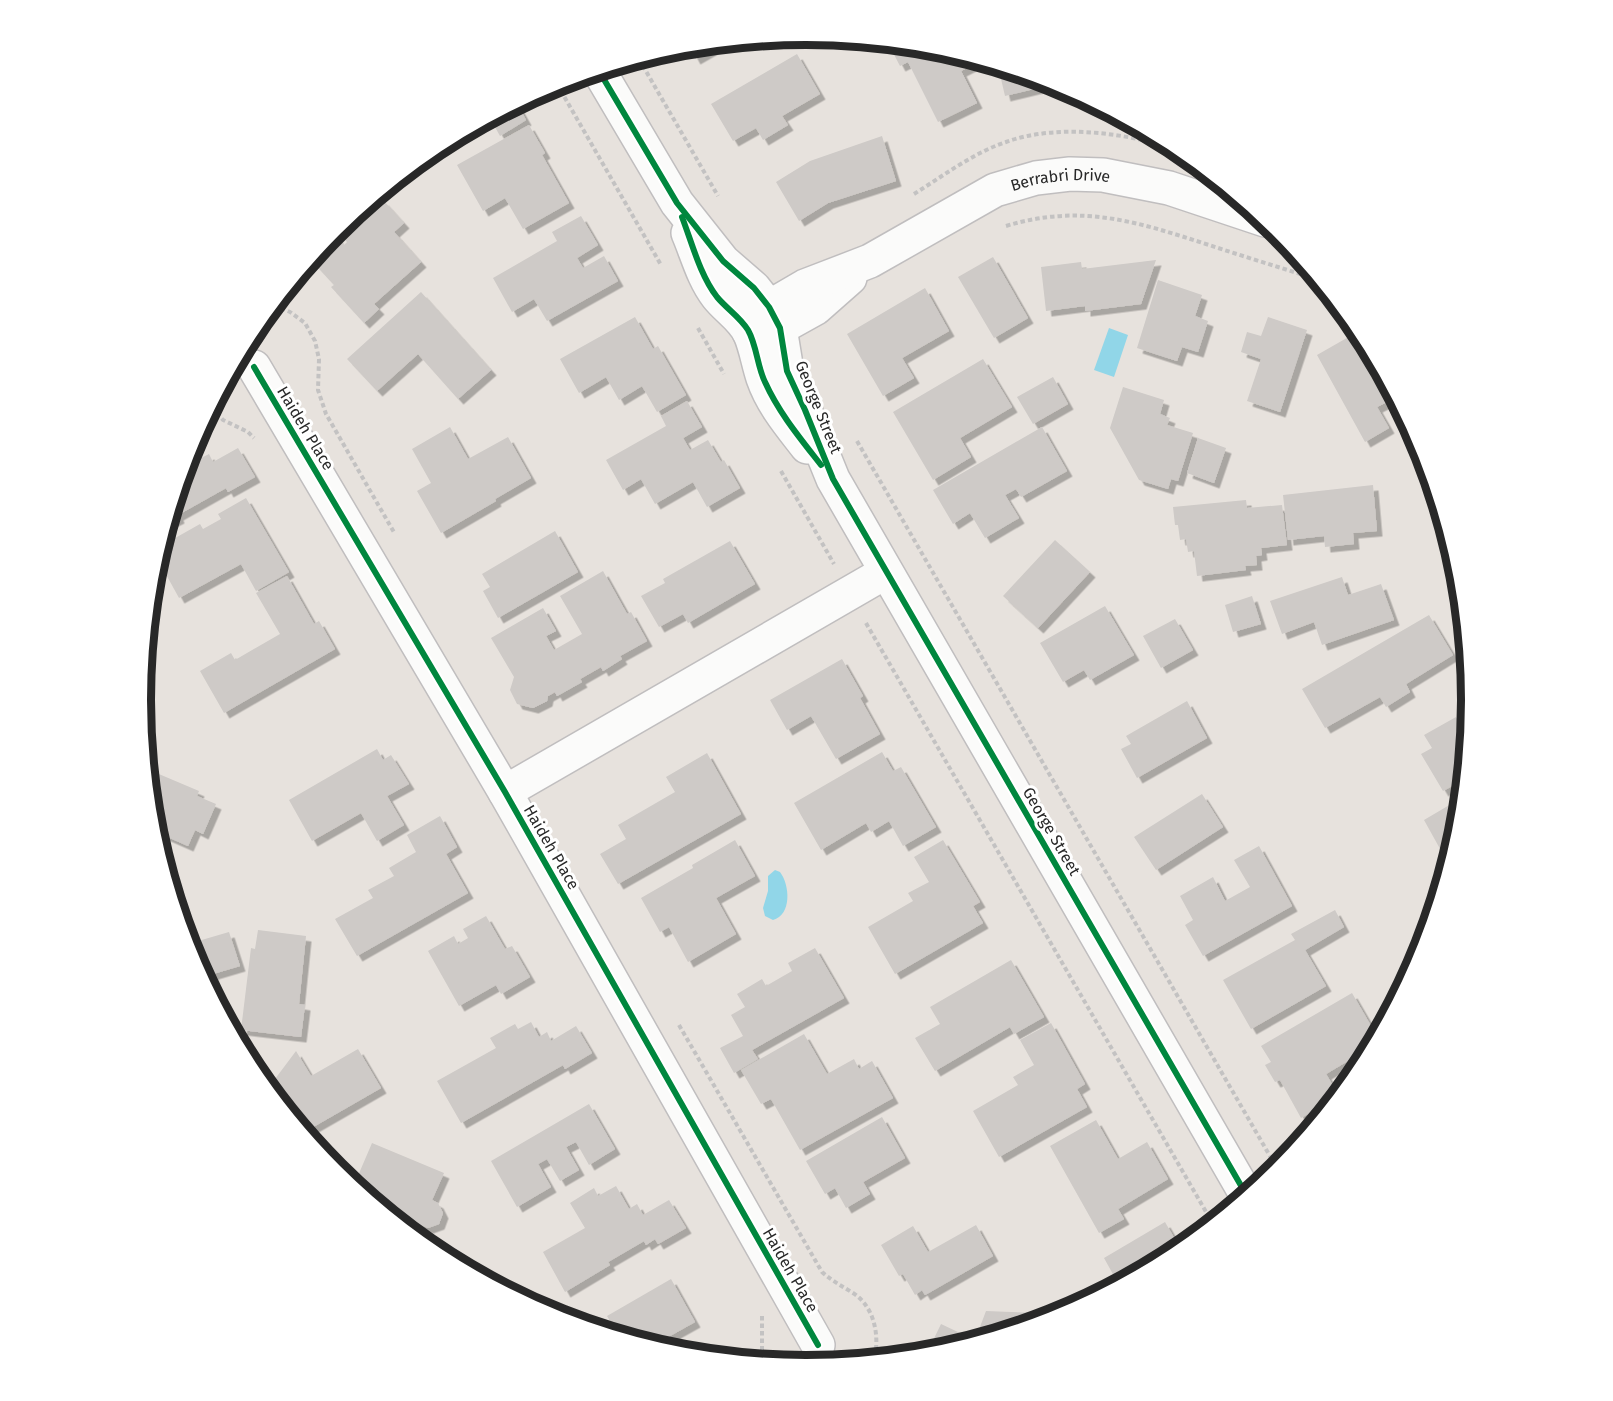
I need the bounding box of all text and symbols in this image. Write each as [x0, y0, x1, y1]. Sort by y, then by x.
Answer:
street label: Berrabri Drive [1008, 165, 1112, 195]
street label: George Street [791, 358, 846, 457]
street label: Haideh Place [273, 383, 338, 474]
street label: George Street [1019, 784, 1085, 879]
street label: Haideh Place [520, 802, 583, 893]
street label: Haideh Place [759, 1225, 822, 1316]

